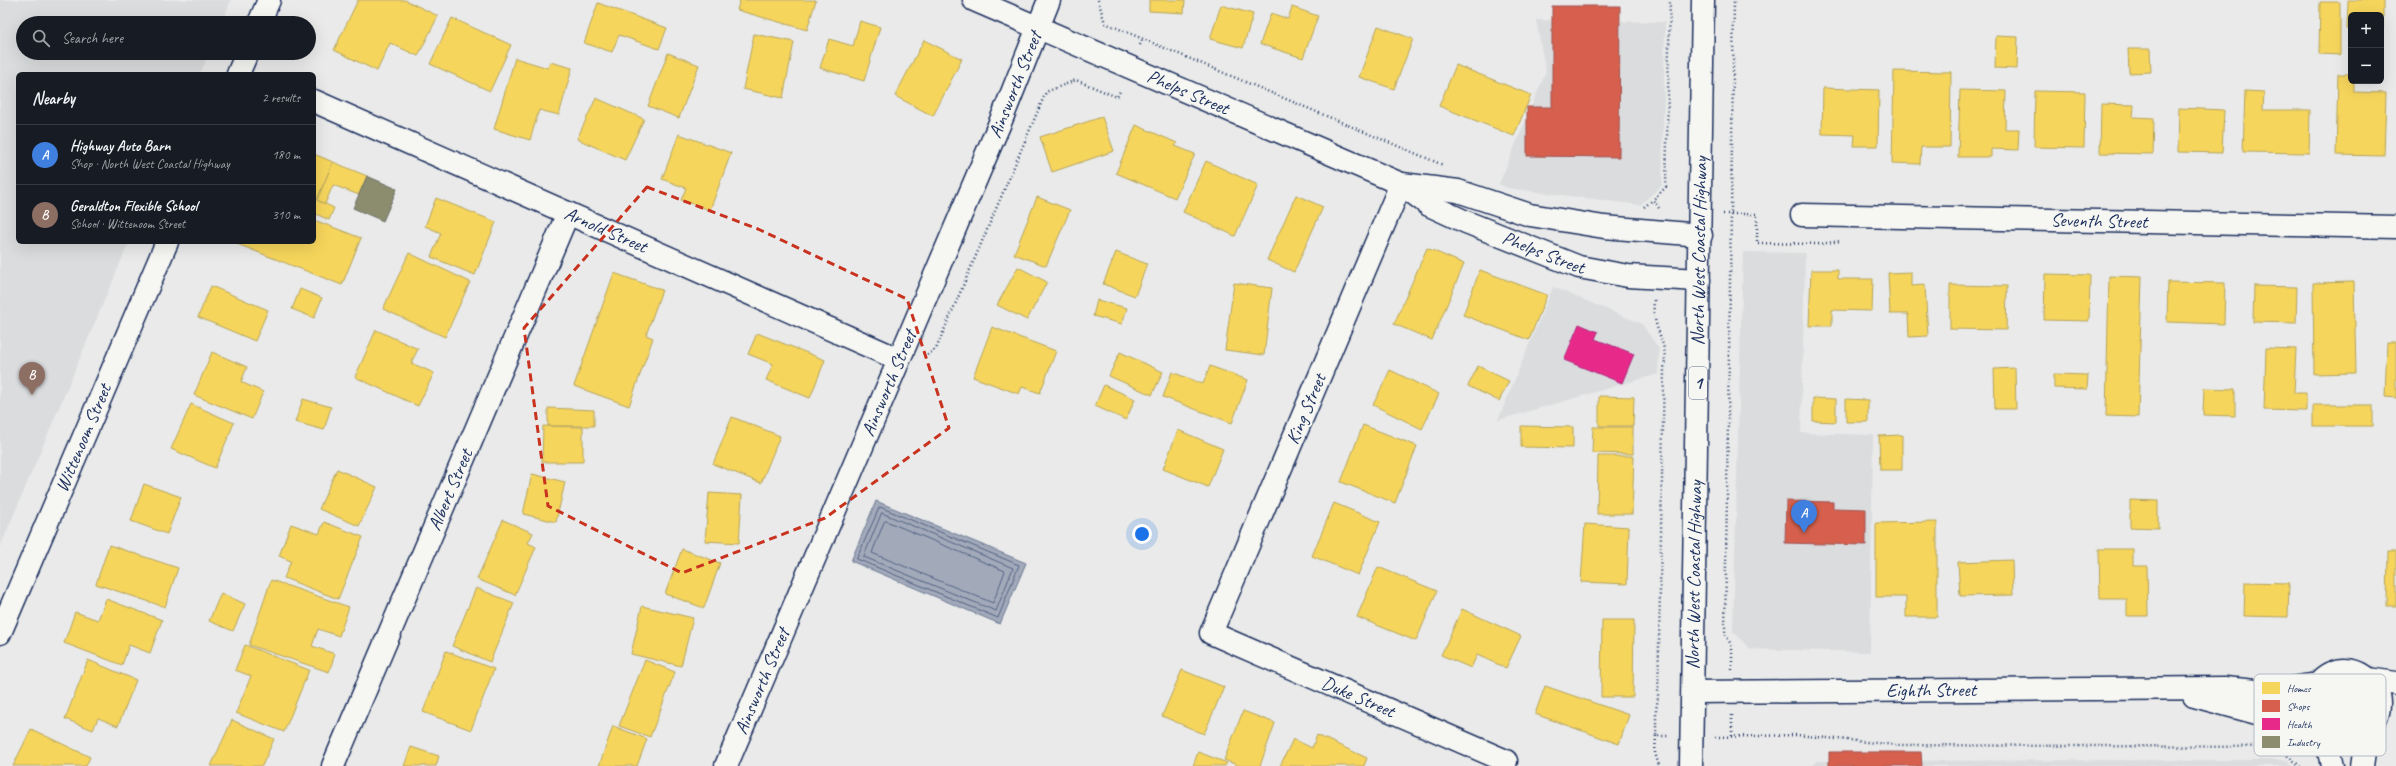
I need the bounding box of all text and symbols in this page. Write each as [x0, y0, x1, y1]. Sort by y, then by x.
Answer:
map controls [2348, 12, 2384, 84]
button: + [2348, 12, 2384, 48]
search box [16, 16, 316, 60]
street label: Ainsworth Street [983, 26, 1048, 142]
icon: search [30, 27, 52, 49]
text: Search here [62, 29, 123, 48]
button: − [2348, 48, 2384, 84]
street label: Phelps Street [1143, 64, 1234, 121]
text: Nearby [32, 88, 75, 109]
text: 2 results [262, 90, 300, 106]
text: Highway Auto Barn [70, 137, 170, 156]
text: A [42, 147, 48, 163]
text: 180 m [272, 147, 300, 163]
street label: North West Coastal Highway [1686, 155, 1713, 346]
text: Shop · North West Coastal Highway [70, 156, 230, 172]
text: Geraldton Flexible School [70, 197, 197, 216]
street label: Arnold Street [561, 201, 652, 259]
text: B [42, 207, 48, 223]
text: 310 m [272, 207, 300, 223]
street label: Seventh Street [2050, 208, 2149, 234]
text: School · Wittenoom Street [70, 216, 185, 232]
street label: Phelps Street [1499, 226, 1588, 280]
street label: Ainsworth Street [856, 324, 923, 440]
pin: B [19, 362, 45, 395]
road number: 1 [1689, 367, 1707, 399]
street label: King Street [1280, 369, 1332, 448]
street label: Wittenoom Street [50, 379, 118, 496]
street label: Albert Street [422, 444, 479, 534]
street label: North West Coastal Highway [1681, 479, 1707, 670]
pin: A [1791, 500, 1817, 533]
your location [1132, 524, 1152, 544]
street label: Ainsworth Street [729, 622, 796, 738]
street label: Duke Street [1318, 671, 1400, 724]
legend [2254, 674, 2386, 756]
street label: Eighth Street [1886, 678, 1978, 703]
text: Homes [2287, 681, 2312, 695]
text: Shops [2287, 699, 2311, 713]
text: Health [2287, 717, 2313, 731]
text: Industry [2287, 735, 2321, 749]

